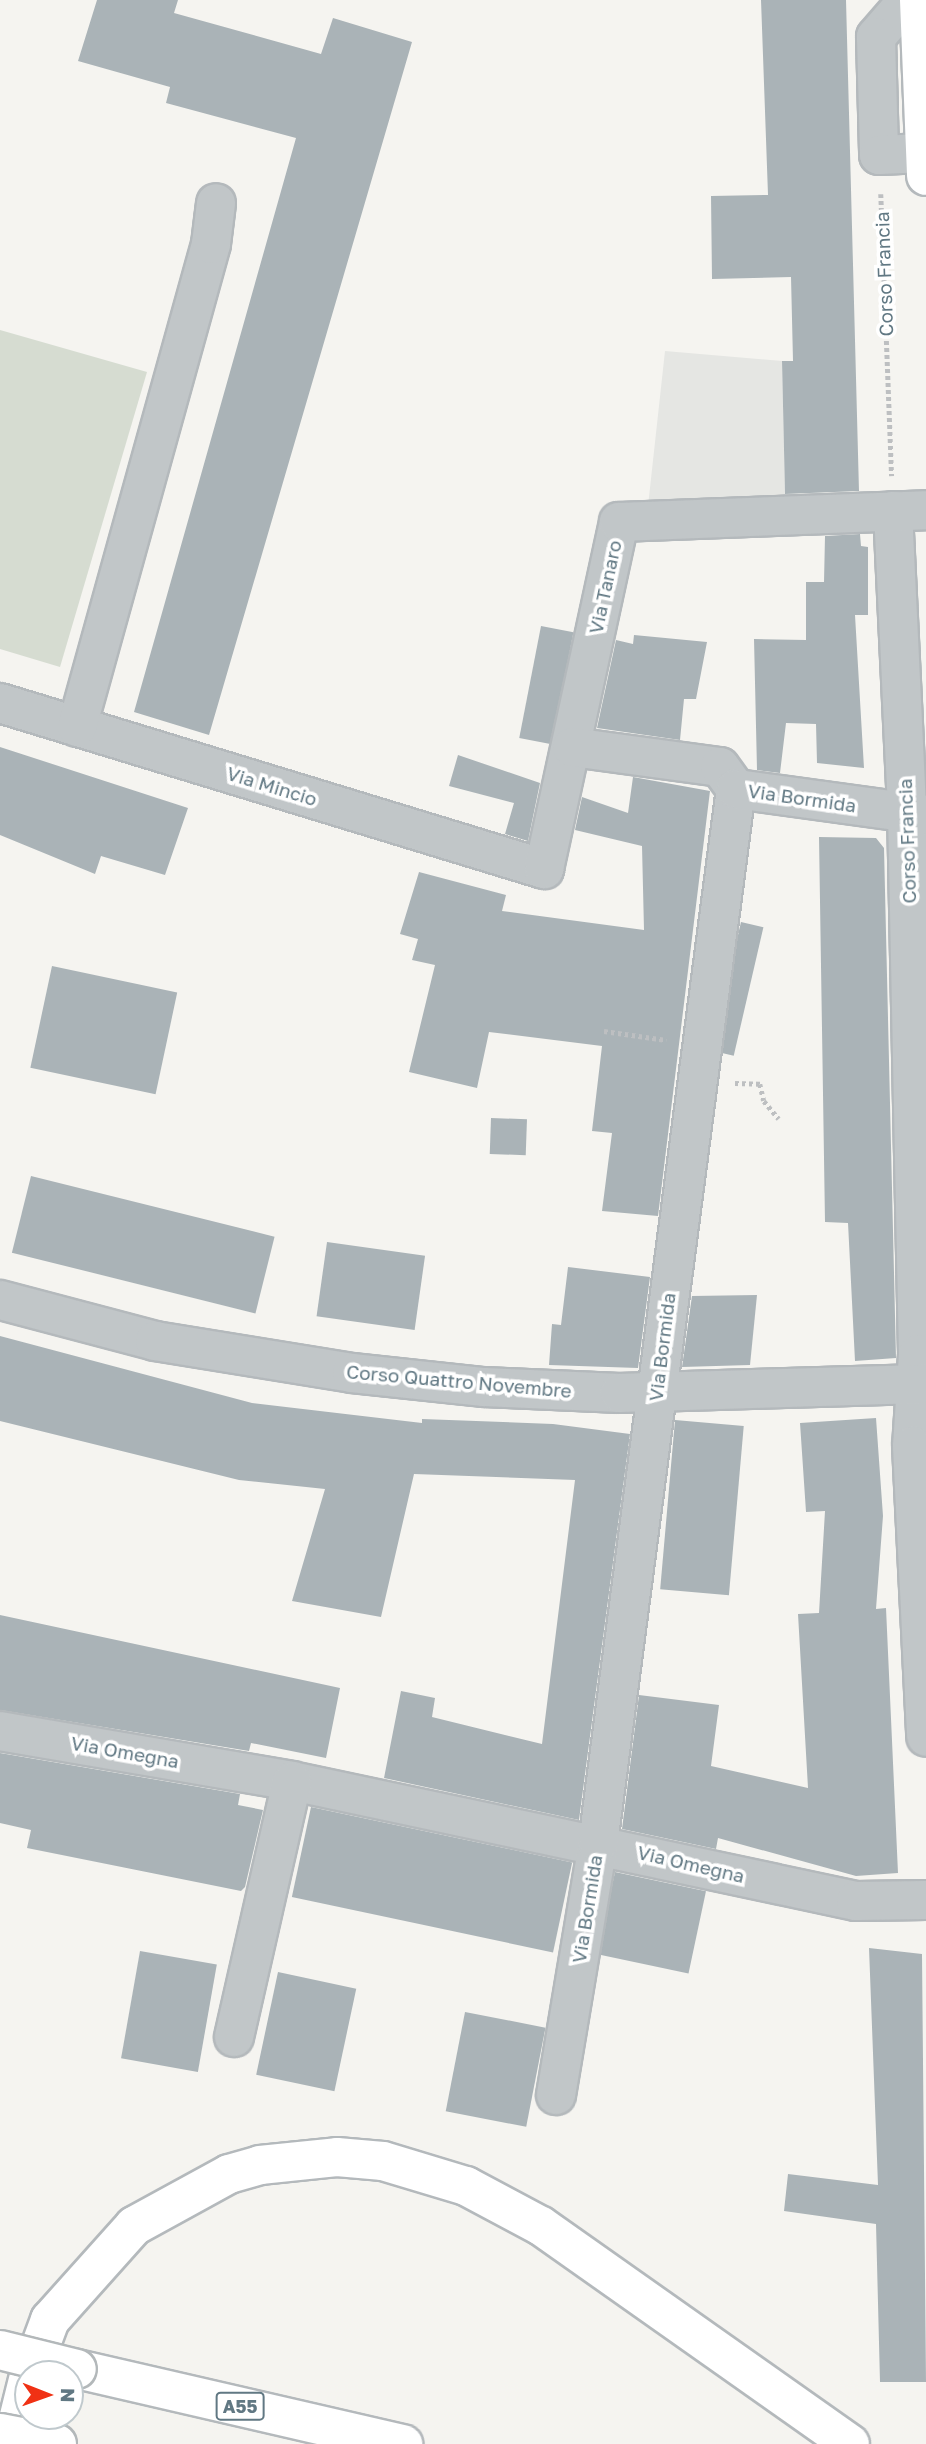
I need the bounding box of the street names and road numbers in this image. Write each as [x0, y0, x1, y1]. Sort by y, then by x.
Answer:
street label: Corso Francia [870, 211, 898, 337]
street label: Via Tanaro [584, 538, 626, 636]
street label: Via Mincio [224, 761, 320, 811]
street label: Corso Francia [893, 778, 921, 904]
street label: Via Bormida [746, 779, 858, 817]
street label: Via Bormida [644, 1291, 680, 1403]
street label: Corso Quattro Novembre [345, 1360, 573, 1402]
street label: Via Omegna [69, 1731, 181, 1773]
street label: Via Omegna [635, 1841, 747, 1887]
street label: Via Bormida [567, 1853, 607, 1965]
road number: A55 [216, 2392, 264, 2420]

